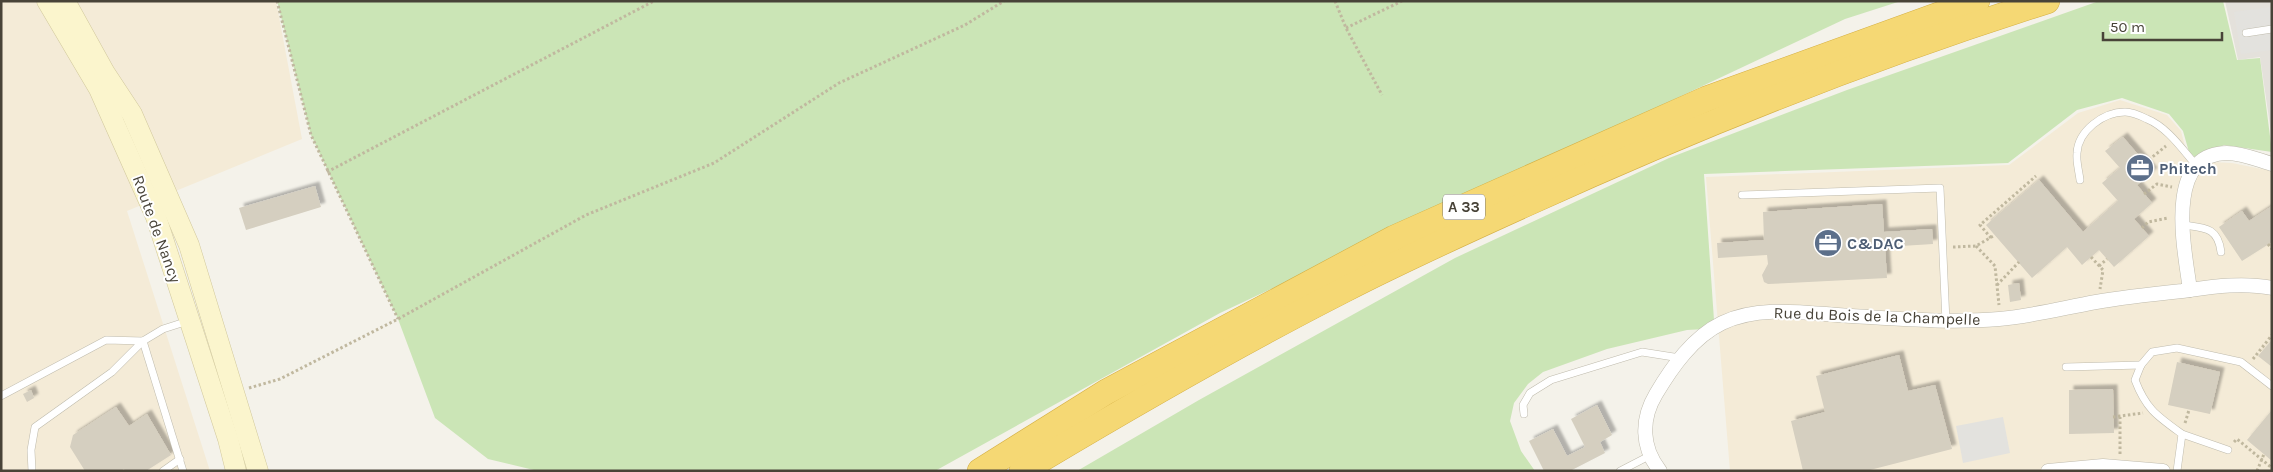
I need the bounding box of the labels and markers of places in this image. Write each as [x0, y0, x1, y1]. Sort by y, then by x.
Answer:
office icon: Phitech [2125, 153, 2155, 183]
place label: Phitech [2159, 159, 2217, 178]
office icon: C&DAC [1813, 228, 1843, 258]
place label: C&DAC [1847, 234, 1904, 253]

